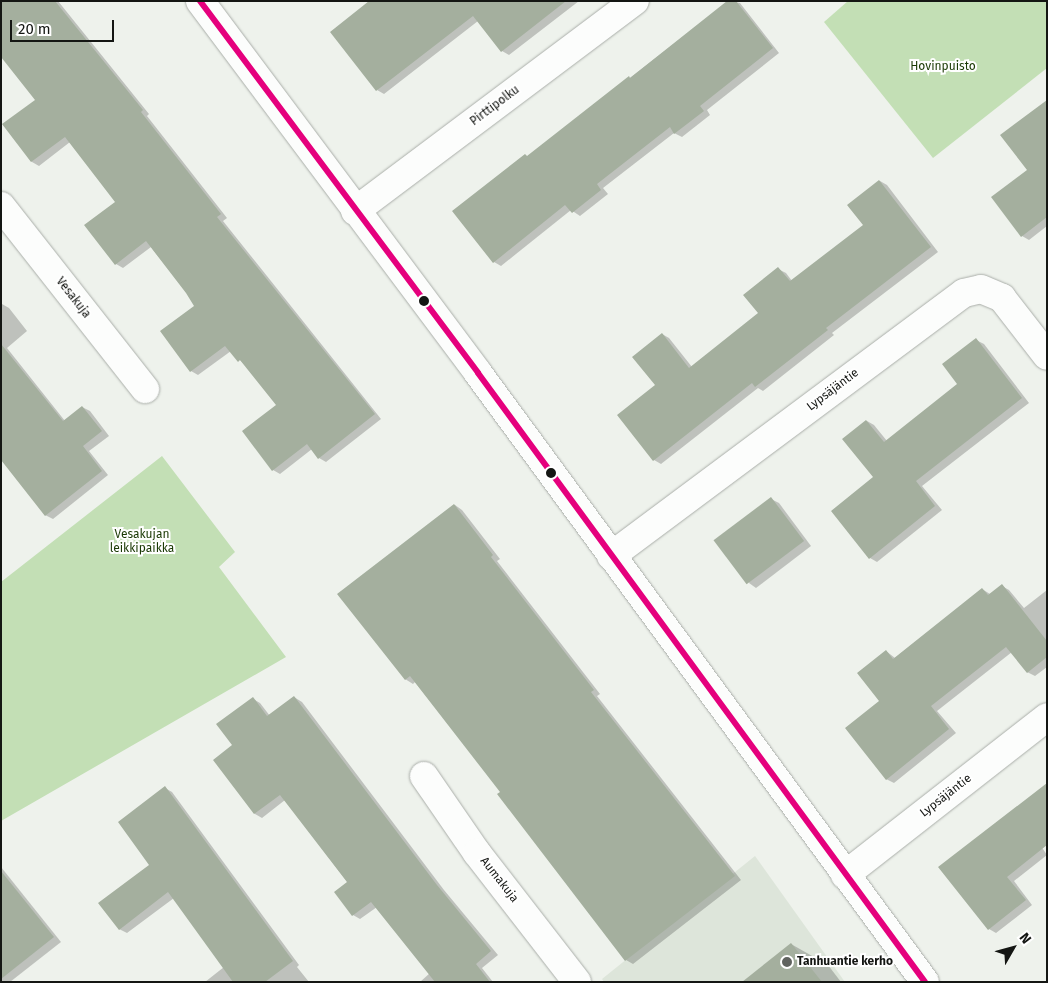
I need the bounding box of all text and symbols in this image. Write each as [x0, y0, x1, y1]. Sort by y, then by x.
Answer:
scale bar [12, 10, 116, 42]
text: 20 m [18, 20, 51, 38]
park label: Hovinpuisto [910, 60, 976, 74]
street label: Pirttipolku [468, 83, 522, 129]
street label: Vesakuja [53, 275, 93, 321]
unlabelled marker [419, 296, 429, 306]
street label: Lypsäjäntie [804, 366, 862, 414]
unlabelled marker [546, 468, 556, 478]
park label: Vesakujan leikkipaikka [110, 528, 174, 556]
street label: Lypsäjäntie [917, 771, 975, 821]
street label: Aumakuja [477, 854, 521, 906]
north arrow [988, 923, 1038, 973]
text: N [1016, 930, 1035, 947]
place label: Tanhuantie kerho [797, 955, 893, 969]
marker: Tanhuantie kerho [781, 956, 793, 968]

